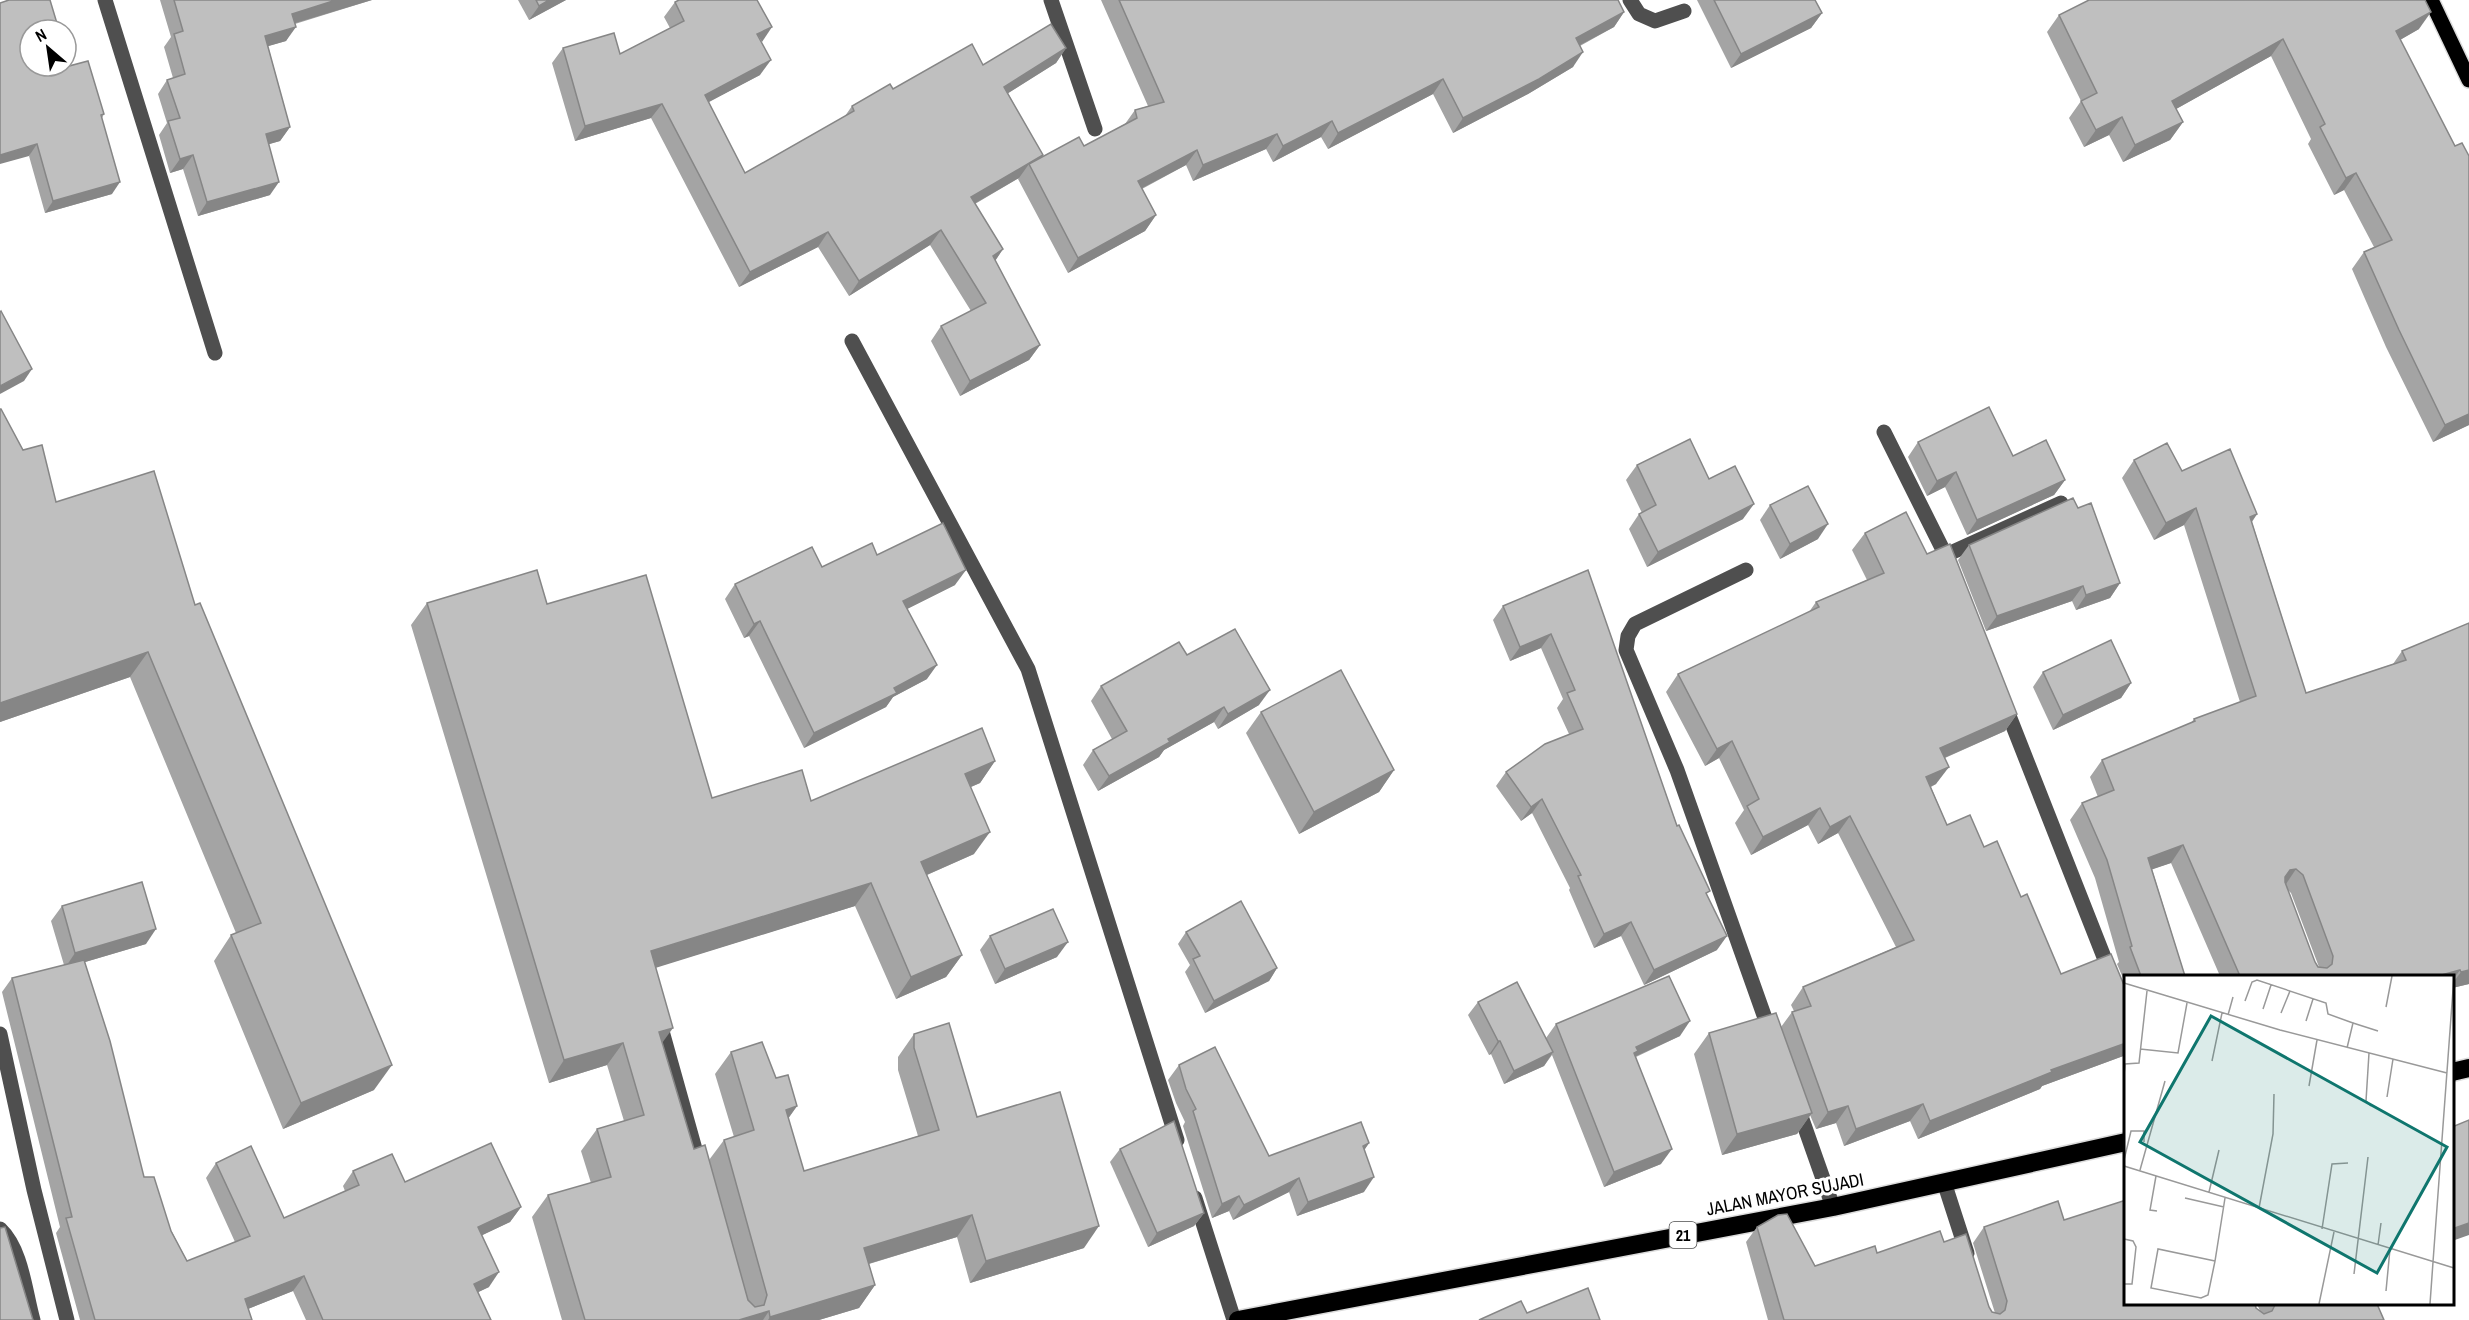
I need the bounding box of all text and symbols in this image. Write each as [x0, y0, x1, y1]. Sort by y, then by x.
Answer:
north arrow [18, 18, 78, 78]
text: N [31, 23, 50, 47]
inset map [2124, 975, 2454, 1305]
street label: JALAN MAYOR SUJADI [1704, 1166, 1866, 1222]
road number: 21 [1670, 1222, 1696, 1248]

